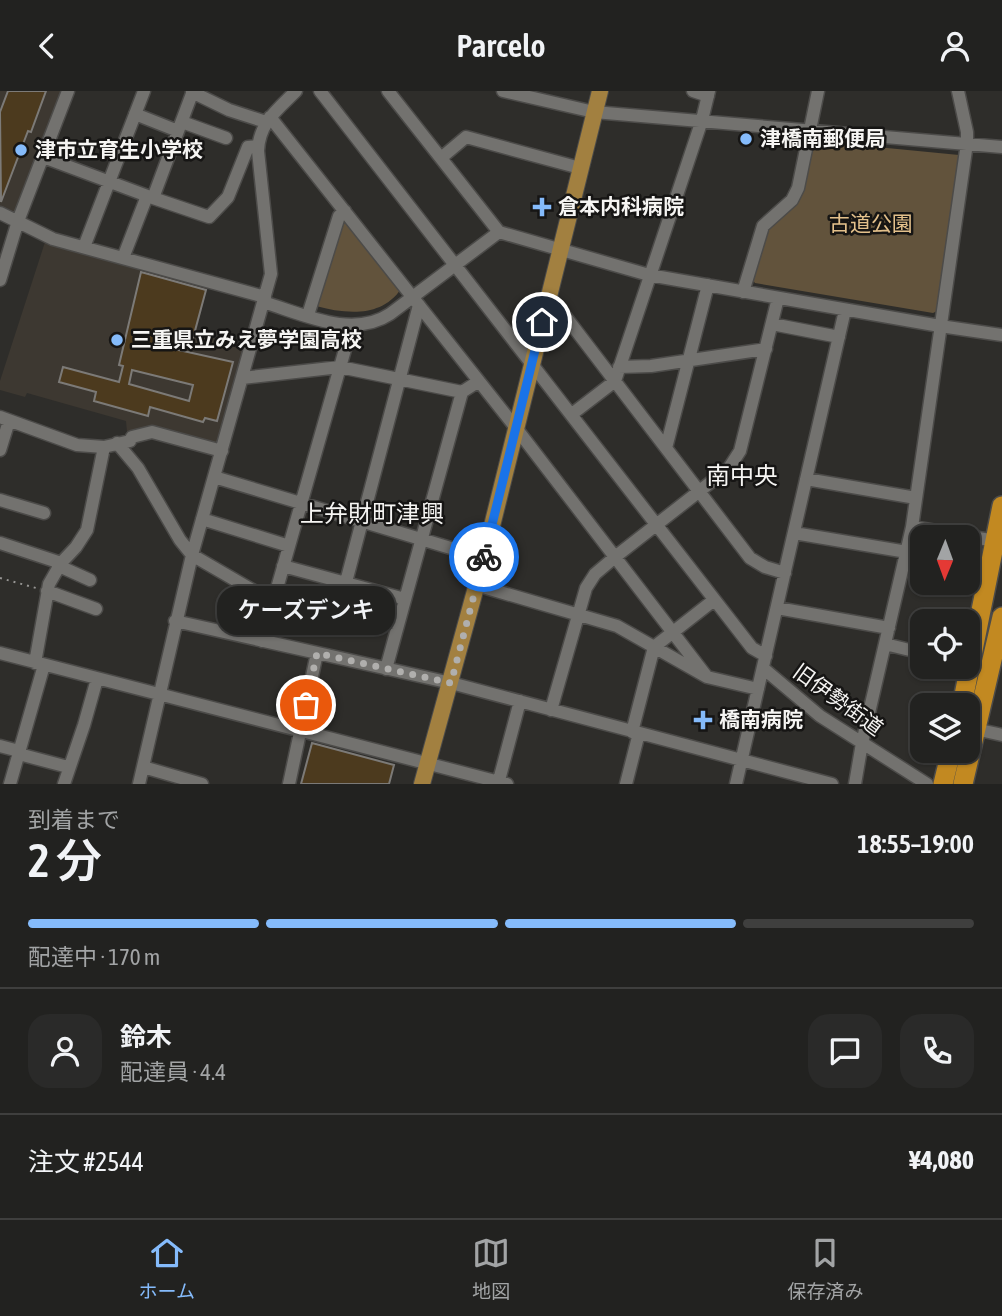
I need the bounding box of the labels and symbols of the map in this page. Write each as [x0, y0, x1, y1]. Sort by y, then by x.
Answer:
place label: 津橋南郵便局 [760, 126, 886, 150]
marker: 津橋南郵便局 [738, 131, 754, 147]
place label: 津市立育生小学校 [35, 137, 203, 161]
marker: 津市立育生小学校 [13, 142, 29, 158]
place label: 倉本内科病院 [558, 194, 684, 218]
marker: 倉本内科病院 [532, 197, 552, 217]
park label: 古道公園 [829, 211, 913, 235]
pin [512, 292, 572, 352]
place label: 三重県立みえ夢学園高校 [131, 327, 362, 351]
marker: 三重県立みえ夢学園高校 [109, 332, 125, 348]
district label: 南中央 [706, 462, 778, 489]
district label: 上弁財町津興 [300, 500, 444, 527]
courier [449, 522, 519, 592]
north arrow [910, 525, 980, 595]
callout: ケーズデンキ [217, 586, 395, 635]
street label: 旧伊勢街道 [789, 659, 888, 740]
pin [276, 675, 336, 735]
place label: 橋南病院 [719, 707, 803, 731]
marker: 橋南病院 [693, 710, 713, 730]

